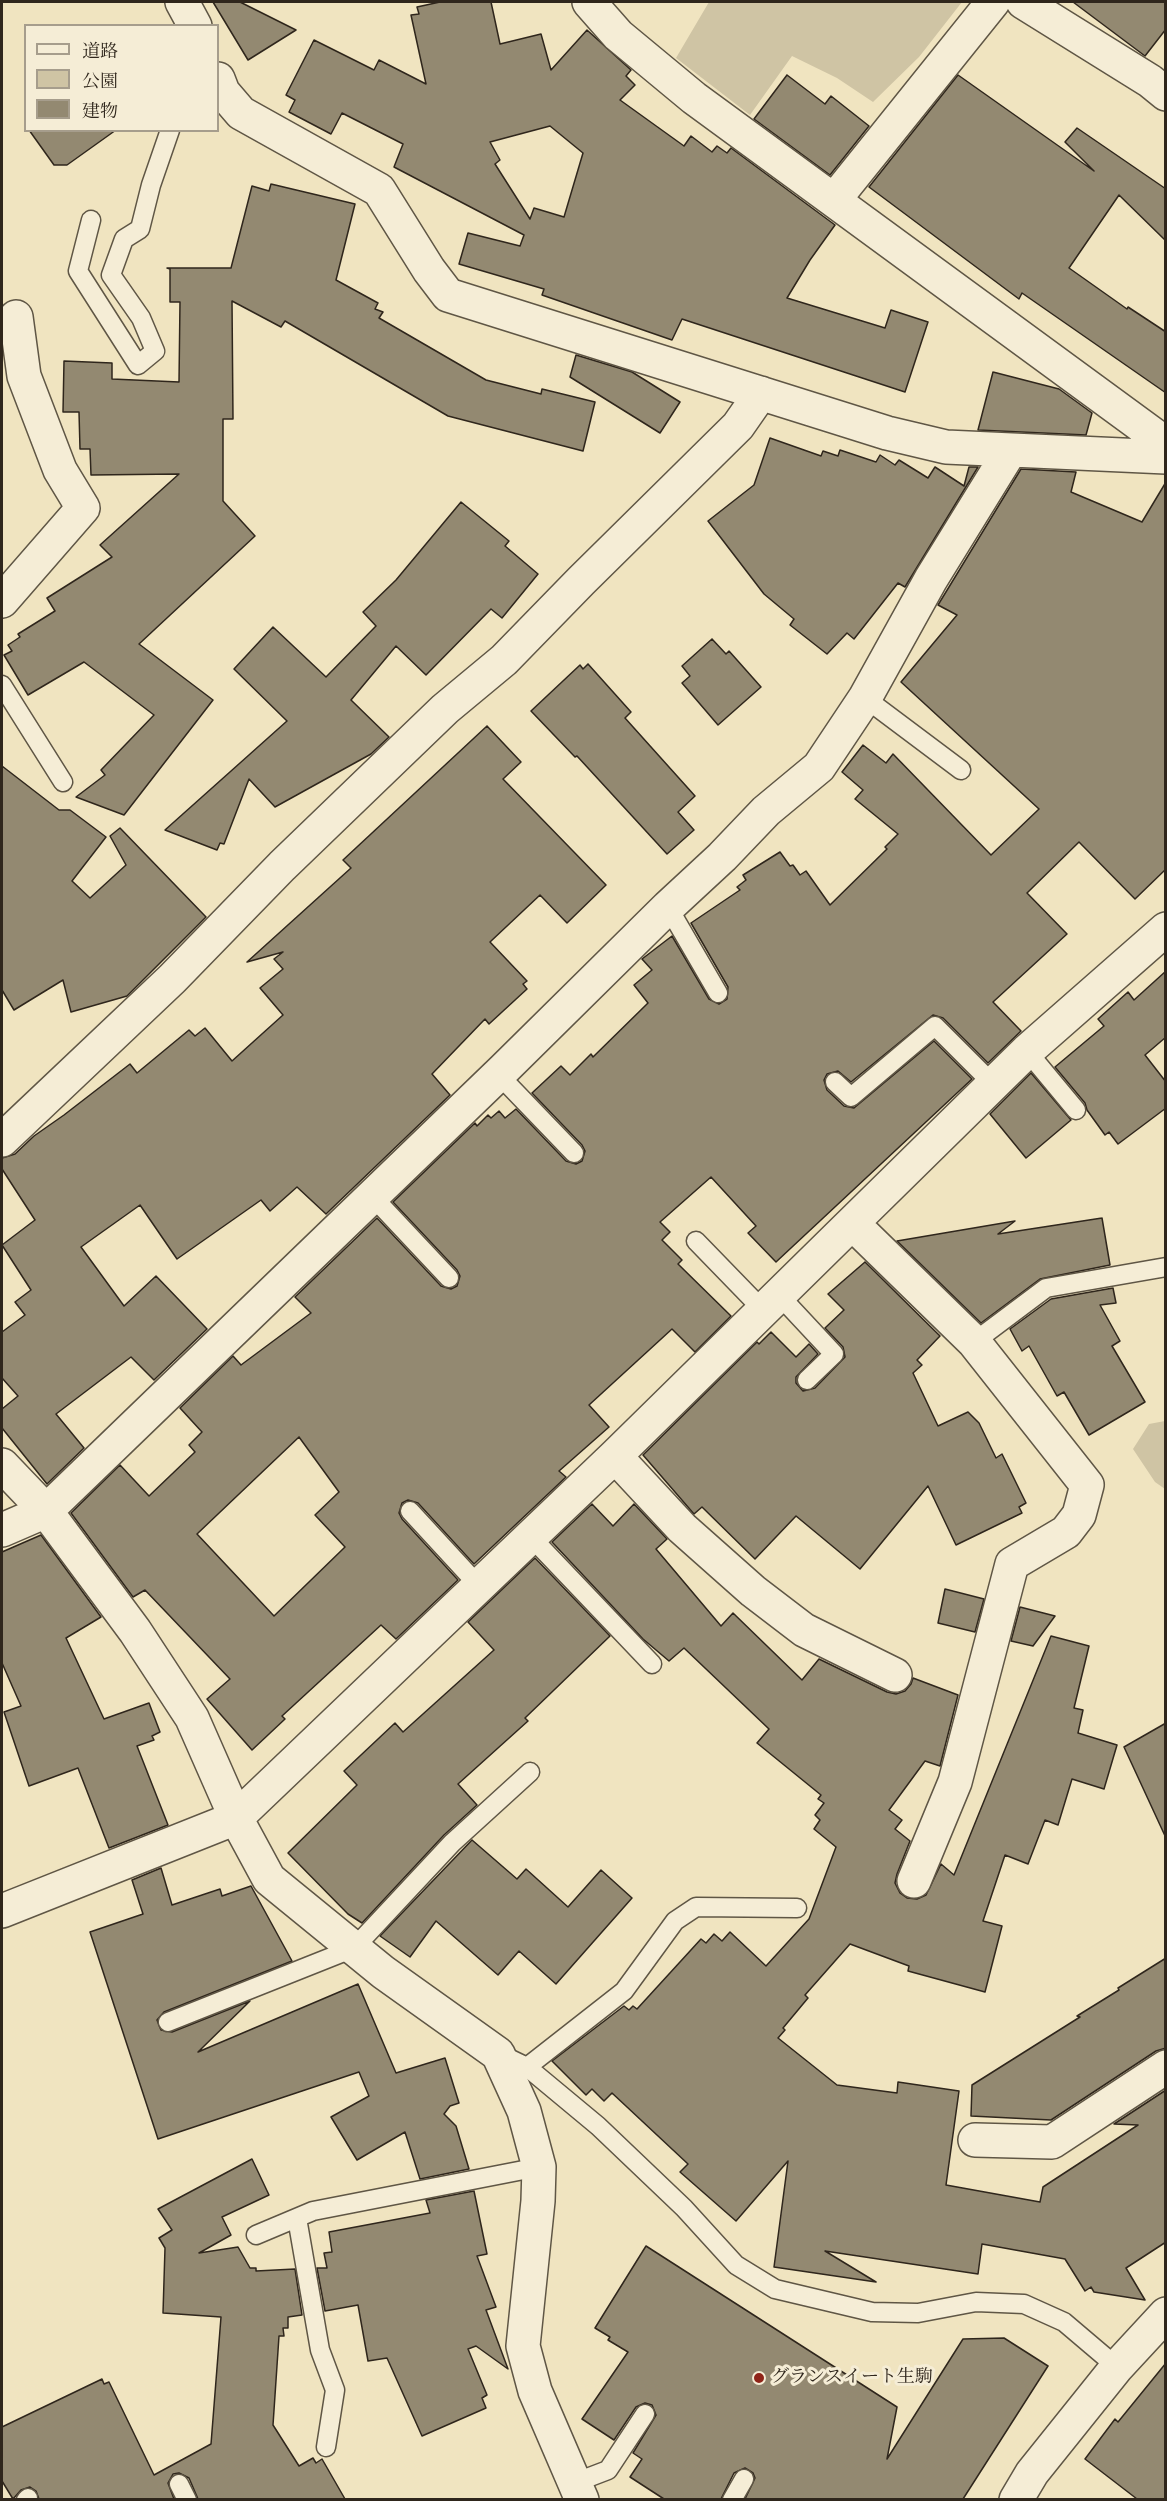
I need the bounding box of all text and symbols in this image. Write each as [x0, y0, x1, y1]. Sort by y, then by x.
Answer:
legend [24, 24, 219, 132]
text: 道路 [82, 39, 118, 63]
text: 公園 [82, 69, 118, 93]
text: 建物 [82, 99, 118, 123]
place label: グランスイート生駒 [771, 2367, 933, 2389]
marker: グランスイート生駒 [752, 2371, 766, 2385]

